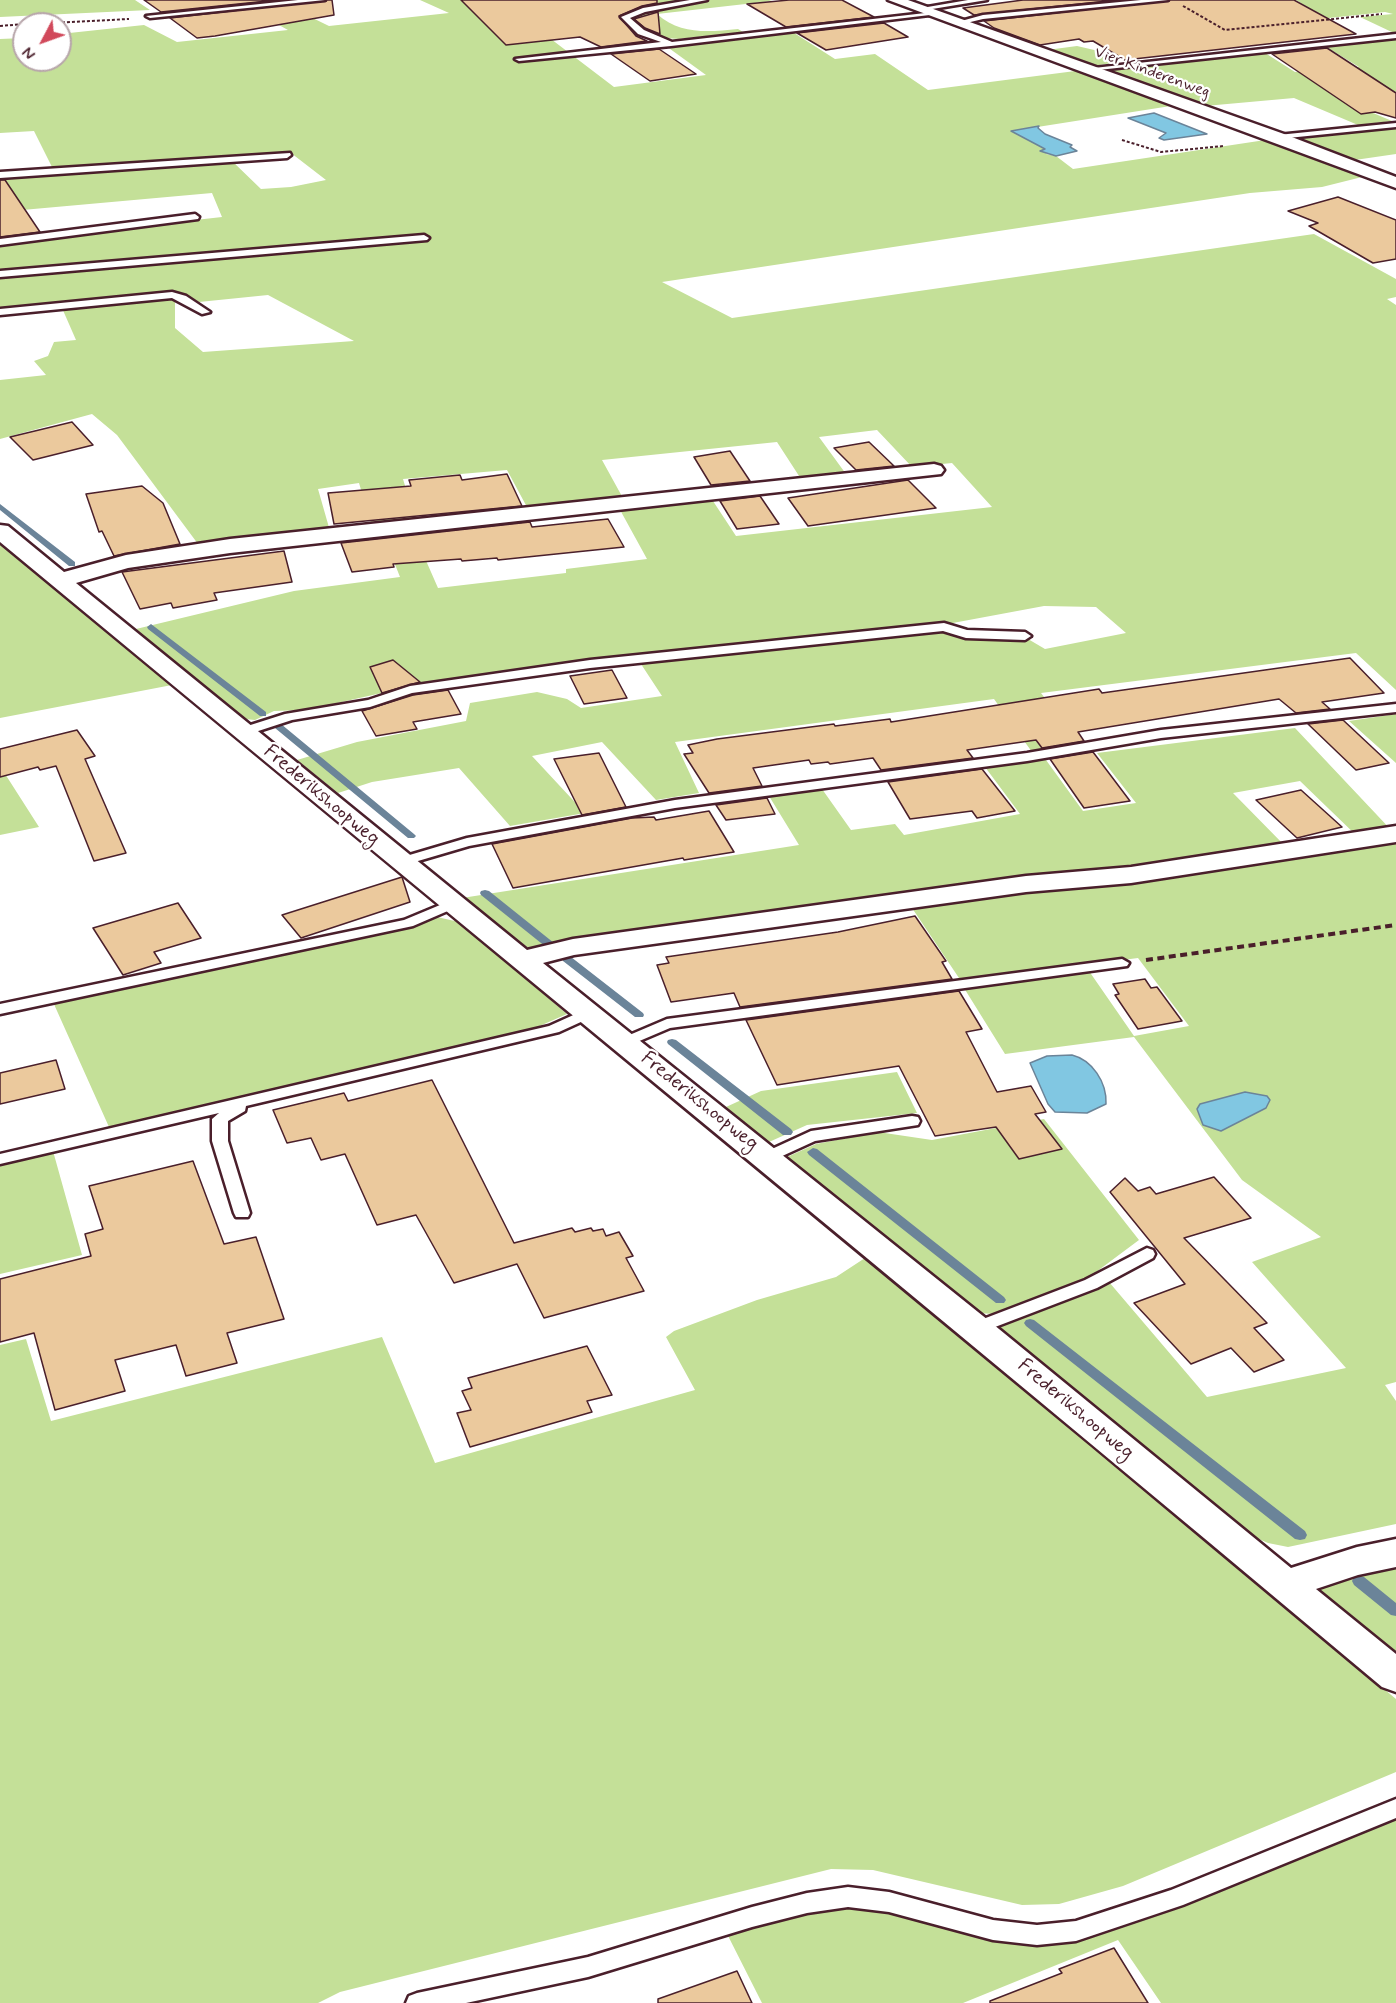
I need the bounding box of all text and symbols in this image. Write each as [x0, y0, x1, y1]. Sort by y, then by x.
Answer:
north arrow [12, 12, 72, 72]
text: N [18, 42, 41, 64]
street label: Vier Kinderenweg [1092, 43, 1212, 103]
street label: Frederikshoopweg [258, 740, 384, 852]
street label: Frederikshoopweg [635, 1047, 763, 1157]
street label: Frederikshoopweg [1012, 1354, 1138, 1466]

